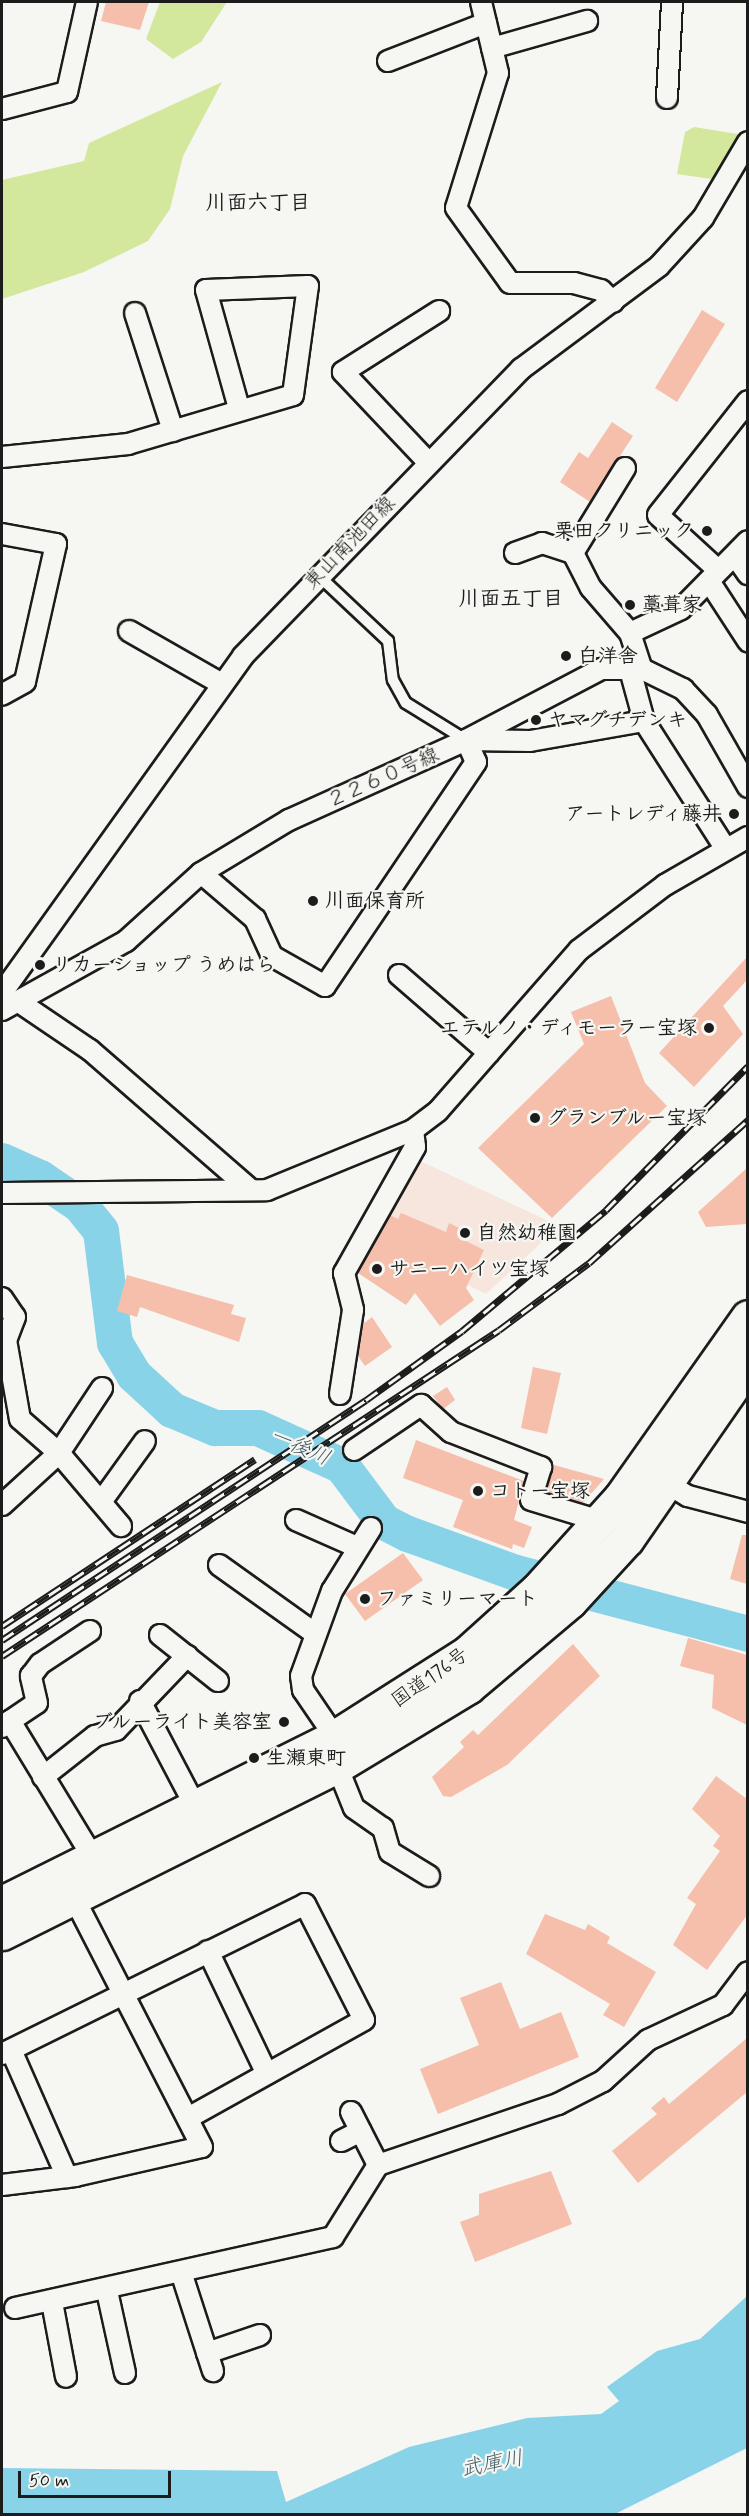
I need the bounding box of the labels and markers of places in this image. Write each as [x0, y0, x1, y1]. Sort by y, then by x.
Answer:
place label: 栗田クリニック [554, 519, 694, 543]
marker: 栗田クリニック [698, 522, 716, 540]
place label: 藁葺家 [642, 593, 702, 617]
marker: 藁葺家 [623, 598, 637, 612]
place label: 白洋舎 [578, 644, 638, 668]
marker: 白洋舎 [559, 649, 573, 663]
place label: ヤマグチデンキ [548, 708, 688, 732]
marker: ヤマグチデンキ [529, 713, 543, 727]
place label: アートレディ藤井 [563, 802, 722, 826]
marker: アートレディ藤井 [727, 807, 741, 821]
place label: 川面保育所 [325, 889, 425, 913]
marker: 川面保育所 [306, 894, 320, 908]
place label: リカーショップ うめはら [52, 953, 277, 977]
marker: リカーショップ うめはら [33, 958, 47, 972]
place label: エテルノ・ディモーラー宝塚 [437, 1016, 697, 1040]
marker: エテルノ・ディモーラー宝塚 [702, 1021, 716, 1035]
place label: グランブルー宝塚 [547, 1106, 708, 1130]
marker: グランブルー宝塚 [528, 1111, 542, 1125]
place label: 自然幼稚園 [477, 1221, 577, 1245]
marker: 自然幼稚園 [458, 1226, 472, 1240]
place label: サニーハイツ宝塚 [389, 1257, 549, 1281]
marker: サニーハイツ宝塚 [370, 1262, 384, 1276]
place label: コトー宝塚 [490, 1479, 590, 1503]
marker: コトー宝塚 [471, 1484, 485, 1498]
place label: ファミリーマート [377, 1587, 537, 1611]
marker: ファミリーマート [358, 1592, 372, 1606]
place label: ブルーライト美容室 [91, 1710, 272, 1734]
marker: ブルーライト美容室 [277, 1715, 291, 1729]
place label: 生瀬東町 [266, 1746, 346, 1770]
marker: 生瀬東町 [247, 1751, 261, 1765]

